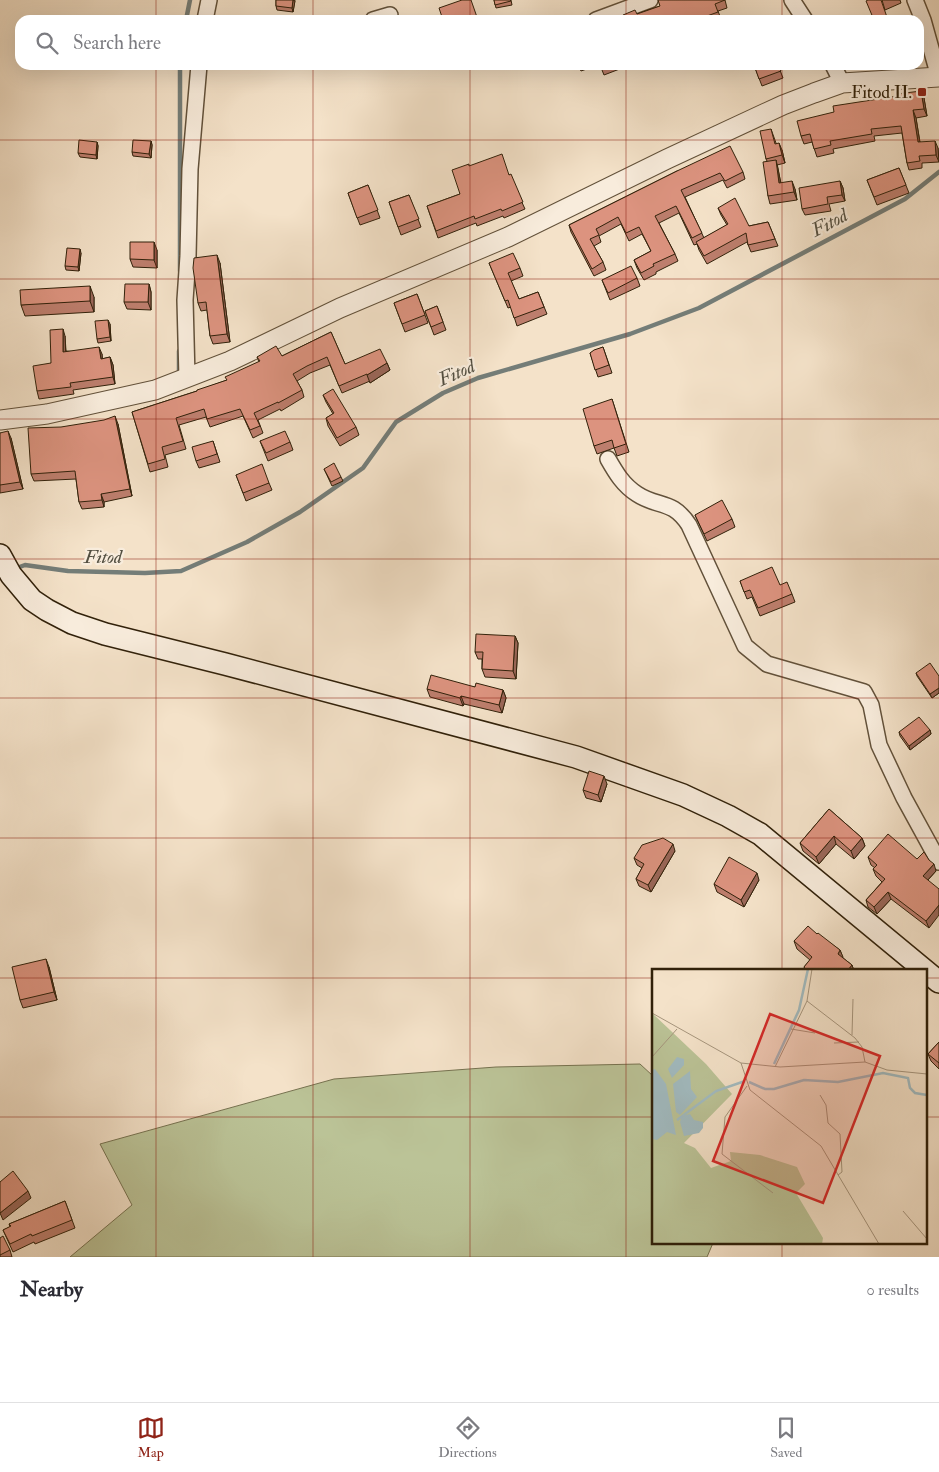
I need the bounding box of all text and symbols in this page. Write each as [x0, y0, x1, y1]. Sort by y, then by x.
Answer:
search box [15, 15, 924, 70]
icon: search [33, 29, 61, 57]
text: Search here [73, 31, 161, 55]
place label: Fitod II. [851, 81, 912, 104]
marker: Fitod II. [916, 86, 928, 98]
water label: Fitod [806, 203, 853, 243]
water label: Fitod [433, 354, 480, 392]
water label: Fitod [83, 545, 123, 569]
inset map [652, 969, 926, 1244]
text: Nearby [20, 1276, 83, 1303]
text: 0 results [866, 1280, 919, 1300]
tab: Map [137, 1414, 165, 1461]
tab: Directions [438, 1414, 497, 1461]
tab: Saved [770, 1414, 802, 1461]

